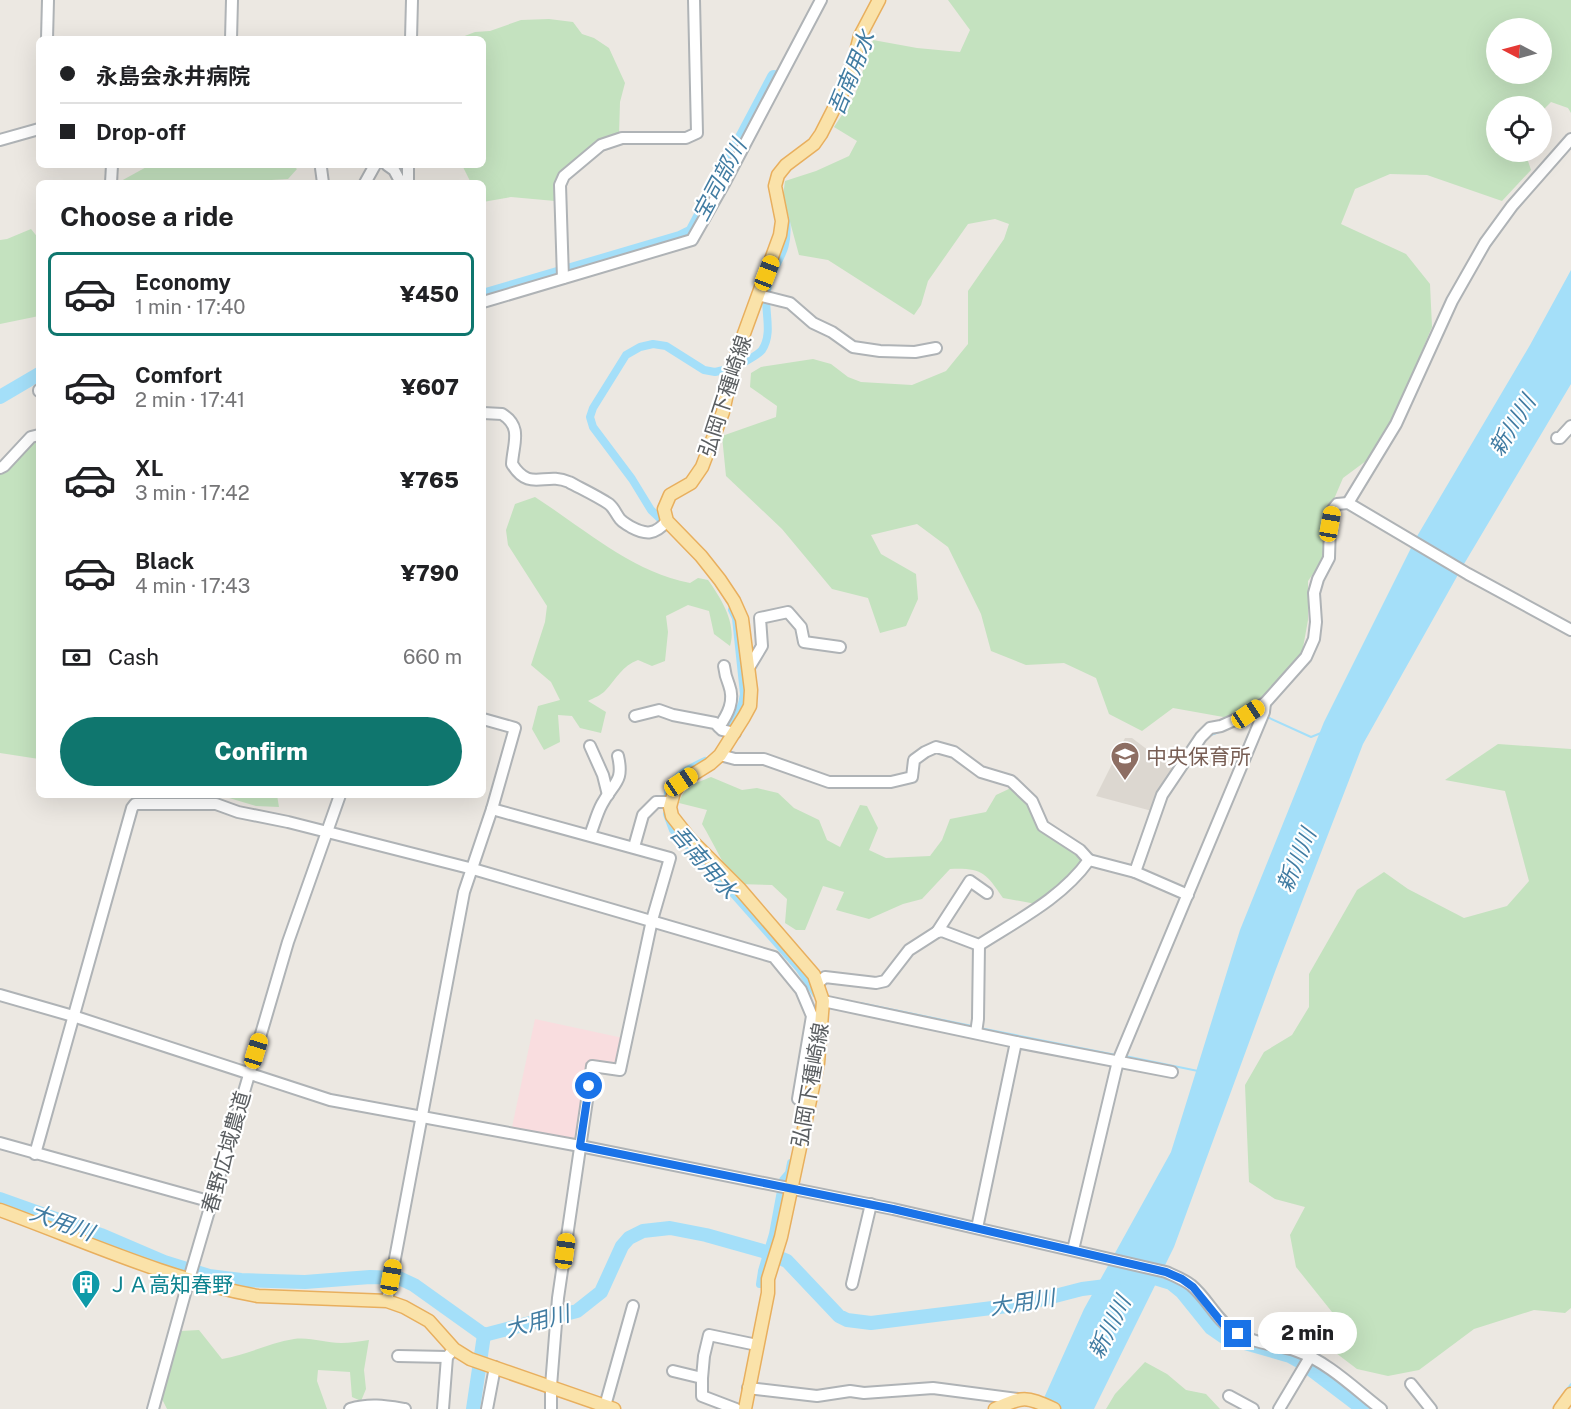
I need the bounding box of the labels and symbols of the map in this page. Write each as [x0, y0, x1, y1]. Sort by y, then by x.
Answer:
north arrow [1486, 18, 1552, 84]
water label: 吾南用水 [822, 25, 880, 119]
water label: 宝司部川 [687, 133, 752, 225]
car [752, 253, 782, 293]
street label: 弘岡下種崎線 [694, 332, 756, 460]
water label: 新川川 [1483, 388, 1542, 460]
car [1318, 505, 1342, 543]
car [1228, 696, 1268, 732]
school or university icon: 中央保育所 [1109, 740, 1141, 782]
place label: 中央保育所 [1146, 744, 1251, 769]
car [661, 764, 701, 800]
water label: 吾南用水 [665, 820, 744, 905]
water label: 新川川 [1271, 823, 1322, 895]
street label: 弘岡下種崎線 [787, 1021, 833, 1149]
car [242, 1031, 270, 1071]
route start [575, 1072, 602, 1099]
street label: 春野広域農道 [197, 1088, 255, 1216]
water label: 大用川 [27, 1198, 99, 1246]
car [554, 1232, 576, 1270]
car [379, 1258, 403, 1296]
building icon: ＪＡ高知春野 [70, 1268, 102, 1310]
place label: ＪＡ高知春野 [107, 1272, 233, 1297]
water label: 大用川 [987, 1284, 1059, 1320]
water label: 新川川 [1082, 1290, 1136, 1362]
water label: 大用川 [502, 1299, 574, 1342]
callout: 2 min [1259, 1313, 1358, 1355]
route end [1224, 1320, 1251, 1347]

